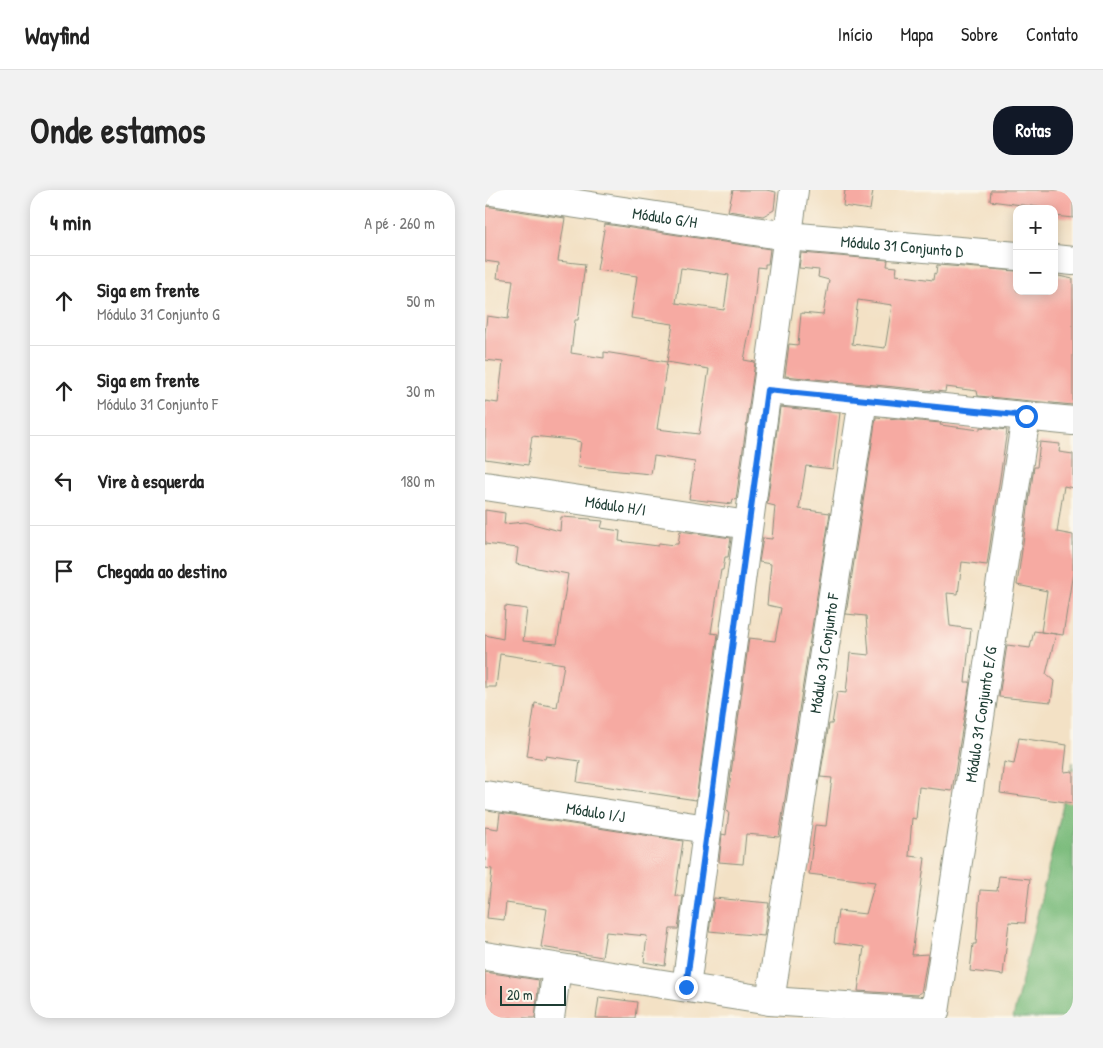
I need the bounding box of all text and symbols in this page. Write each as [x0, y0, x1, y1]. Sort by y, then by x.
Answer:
text: Wayfind [25, 19, 89, 51]
text: Início [838, 22, 872, 47]
text: Mapa [900, 22, 933, 47]
text: Sobre [961, 22, 998, 47]
text: Contato [1026, 22, 1078, 47]
button: Rotas [993, 106, 1073, 155]
text: Onde estamos [30, 107, 205, 154]
street label: Módulo G/H [631, 202, 699, 233]
map controls [1013, 205, 1058, 295]
button: + [1013, 205, 1058, 250]
text: 4 min [50, 208, 91, 237]
text: A pé · 260 m [364, 212, 435, 234]
street label: Módulo 31 Conjunto D [840, 230, 965, 262]
button: − [1013, 250, 1058, 295]
text: Siga em frente [97, 277, 200, 303]
icon: ahead [50, 287, 78, 315]
text: 50 m [407, 290, 435, 312]
text: Módulo 31 Conjunto G [97, 303, 220, 325]
text: Siga em frente [97, 367, 200, 393]
icon: ahead [50, 377, 78, 405]
text: 30 m [406, 380, 435, 402]
text: Módulo 31 Conjunto F [97, 393, 218, 415]
route start [1015, 405, 1038, 428]
icon: left [50, 467, 78, 495]
text: Vire à esquerda [97, 468, 204, 494]
text: 180 m [401, 470, 435, 492]
street label: Módulo H/I [584, 490, 647, 521]
icon: arrive [50, 557, 78, 585]
text: Chegada ao destino [97, 558, 227, 584]
street label: Módulo 31 Conjunto F [804, 591, 844, 715]
street label: Módulo 31 Conjunto E/G [959, 645, 1002, 784]
street label: Módulo I/J [565, 797, 627, 827]
route end [675, 976, 698, 999]
scale bar [500, 983, 566, 1006]
text: 20 m [507, 985, 533, 1004]

